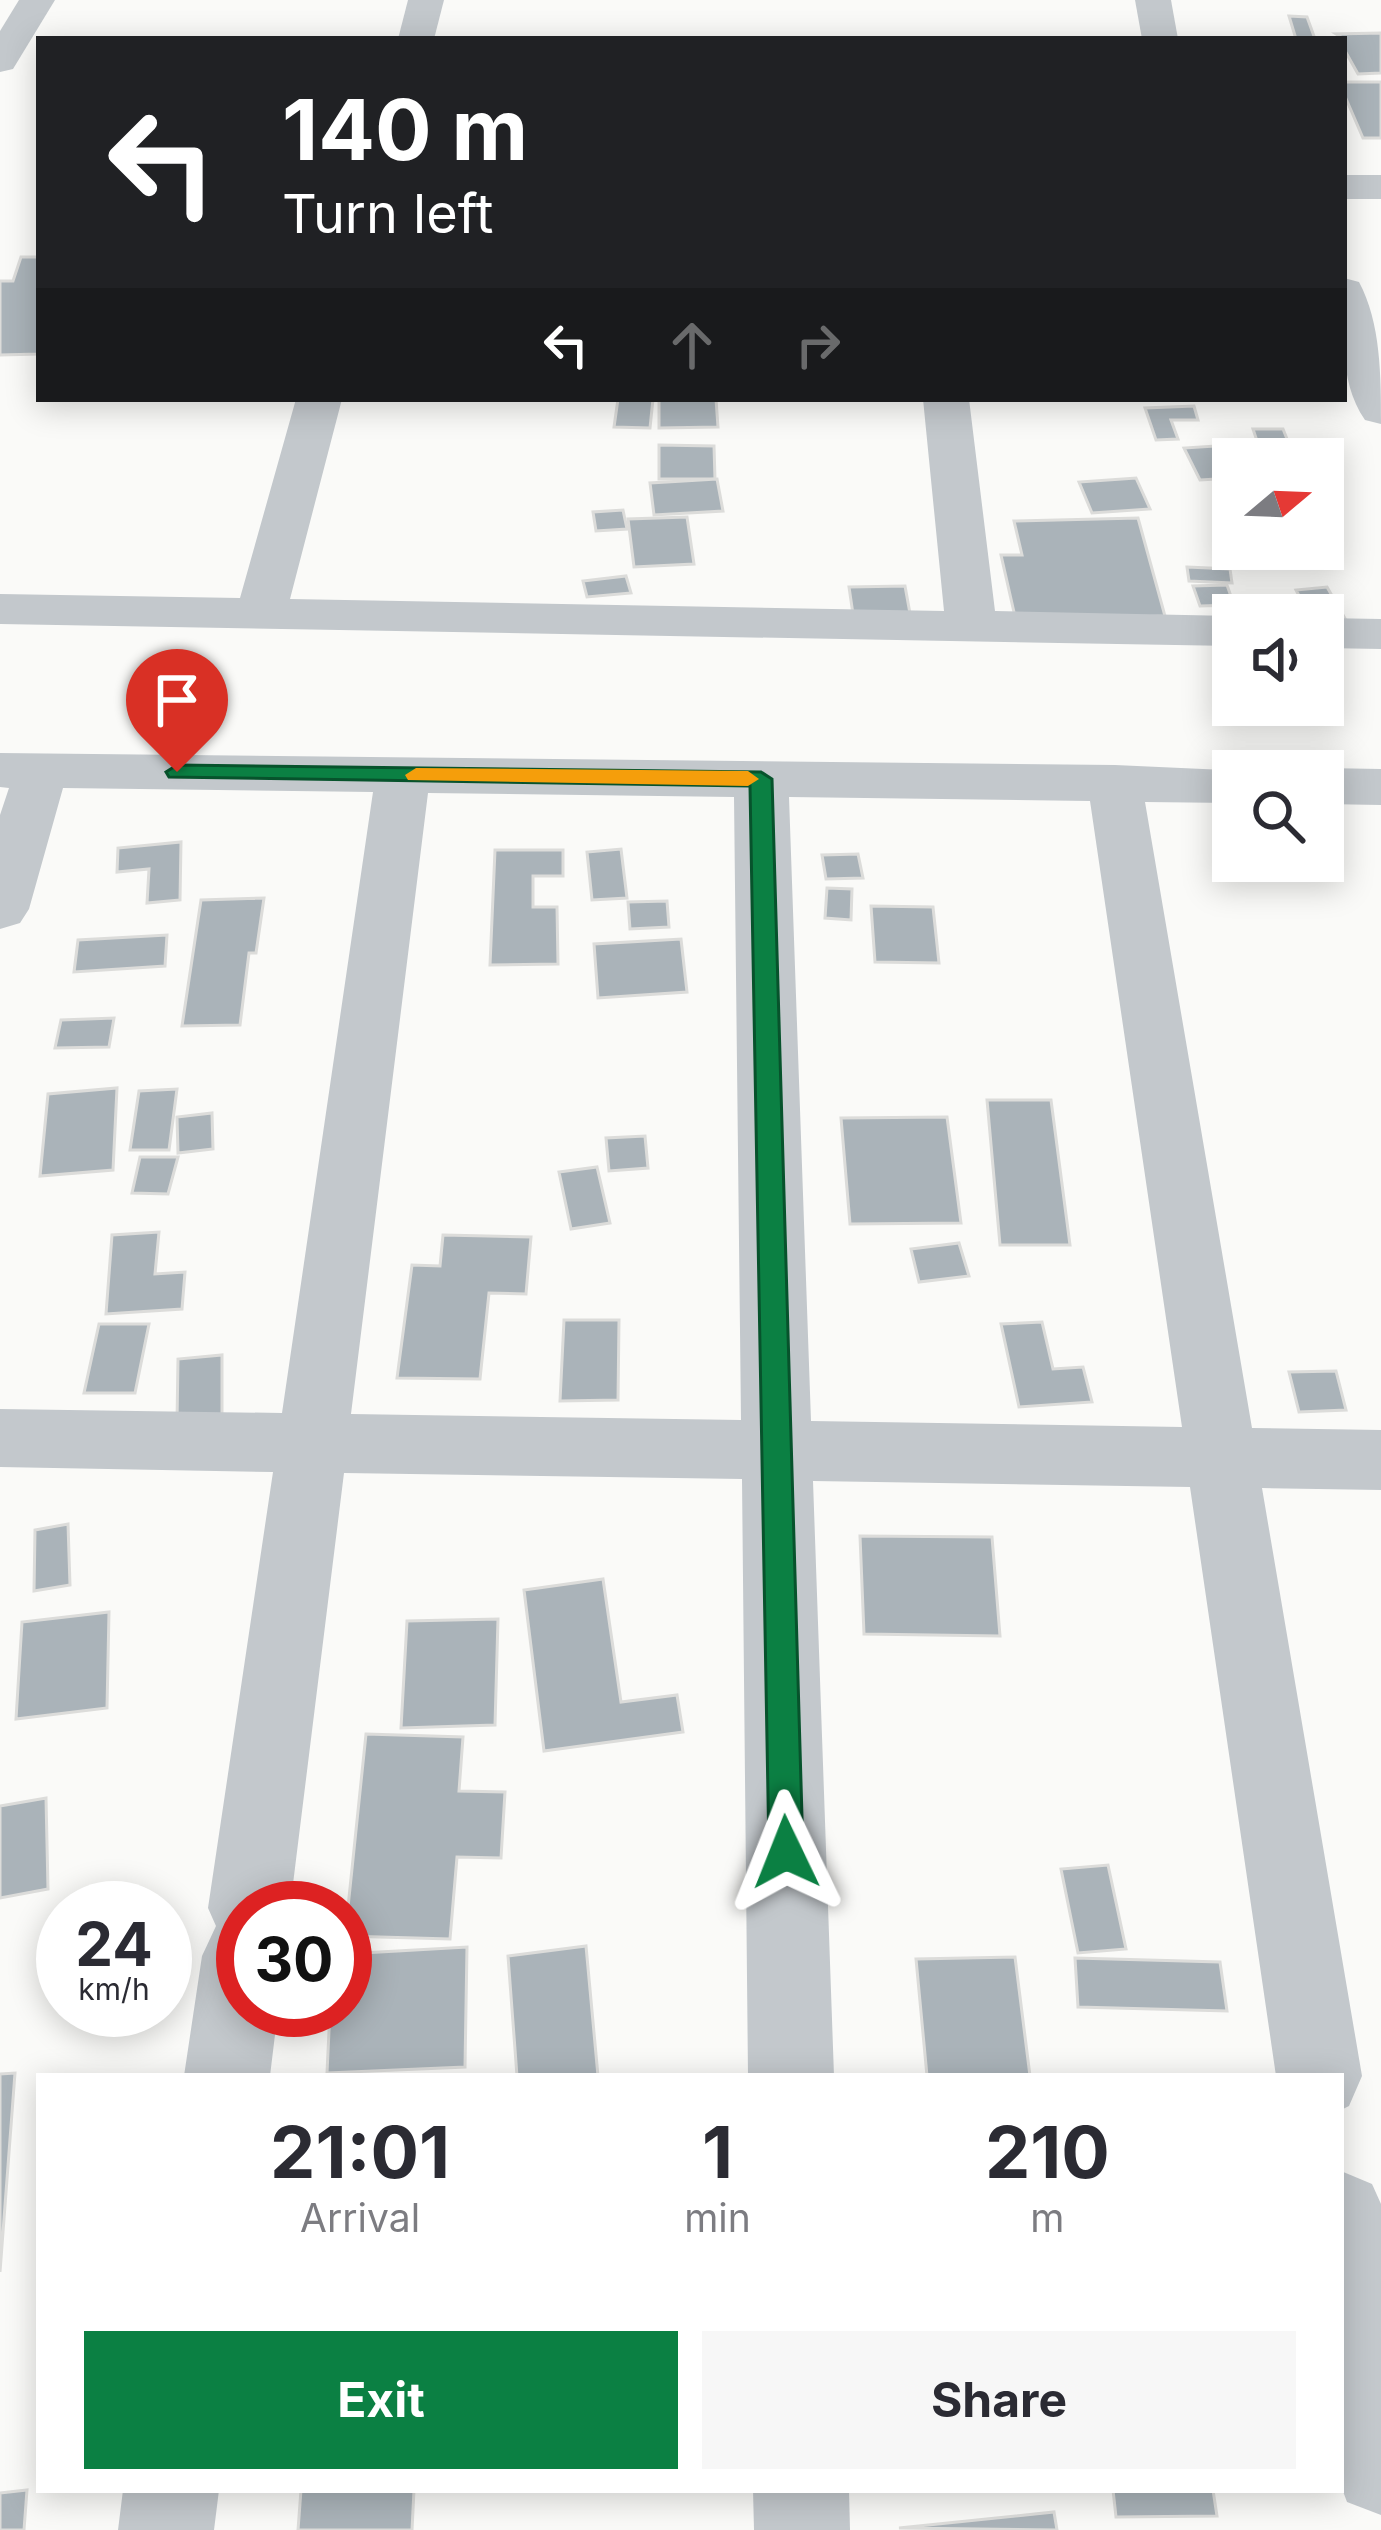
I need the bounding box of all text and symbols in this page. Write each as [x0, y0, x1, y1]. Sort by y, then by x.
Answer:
text: 140 m [282, 79, 528, 180]
icon: left [84, 84, 240, 240]
text: Turn left [282, 181, 493, 246]
icon: left [533, 312, 599, 378]
icon: ahead [659, 312, 725, 378]
icon: right [785, 312, 851, 378]
north arrow [1212, 438, 1344, 570]
map controls [1212, 438, 1344, 882]
button: sound [1212, 594, 1344, 726]
pin [126, 649, 228, 772]
icon: arrive [144, 667, 210, 733]
button: search [1212, 750, 1344, 882]
position arrow [723, 1789, 849, 1915]
speed limit sign: 30 [216, 1881, 372, 2037]
text: 24 [75, 1908, 153, 1980]
text: km/h [78, 1971, 150, 2007]
text: 21:01 [270, 2108, 450, 2195]
text: 1 [702, 2108, 733, 2195]
text: 210 [985, 2108, 1110, 2195]
text: Arrival [300, 2194, 420, 2241]
text: min [684, 2194, 751, 2241]
text: m [1030, 2194, 1065, 2241]
button: Exit [84, 2331, 678, 2469]
button: Share [702, 2331, 1296, 2469]

